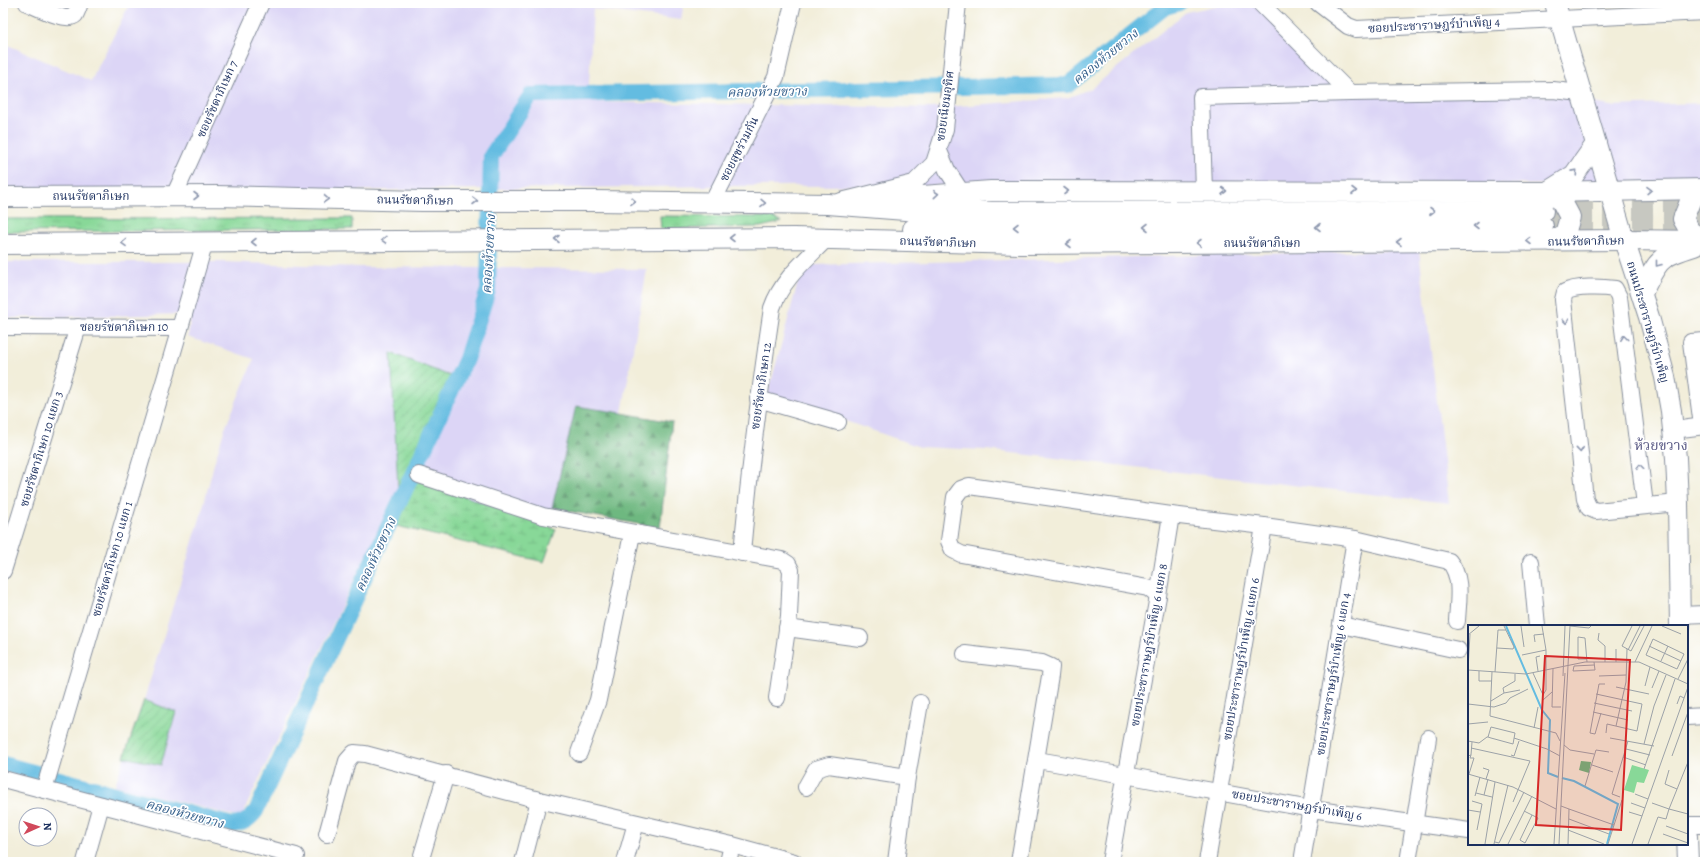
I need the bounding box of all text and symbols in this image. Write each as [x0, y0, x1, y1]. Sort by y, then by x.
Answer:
street label: ซอยประชาราษฎร์บำเพ็ญ 4 [1368, 14, 1501, 36]
water label: คลองห้วยขวาง [1069, 24, 1142, 88]
street label: ซอยรัชดาภิเษก 7 [193, 57, 242, 140]
street label: ซอยเนียมอุทิศ [932, 70, 958, 142]
water label: คลองห้วยขวาง [727, 82, 807, 101]
street label: ซอยสุขร่วมกัน [716, 114, 762, 184]
one-way arrow [1570, 169, 1578, 177]
one-way arrow [1646, 186, 1652, 194]
one-way arrow [1063, 187, 1069, 195]
one-way arrow [1221, 187, 1227, 195]
one-way arrow [1351, 187, 1357, 195]
street label: ถนนรัชดาภิเษก [52, 188, 130, 204]
one-way arrow [933, 190, 939, 199]
street label: ถนนรัชดาภิเษก [376, 191, 454, 209]
one-way arrow [193, 192, 199, 200]
one-way arrow [323, 195, 329, 203]
one-way arrow [472, 197, 478, 205]
one-way arrow [630, 197, 636, 205]
one-way arrow [760, 199, 766, 207]
one-way arrow [1429, 207, 1435, 215]
water label: คลองห้วยขวาง [478, 213, 499, 294]
one-way arrow [1473, 222, 1479, 230]
one-way arrow [1013, 223, 1019, 231]
one-way arrow [1143, 223, 1149, 231]
one-way arrow [1315, 223, 1321, 231]
street label: ถนนรัชดาภิเษก [1547, 232, 1625, 250]
street label: ถนนรัชดาภิเษก [899, 233, 977, 251]
one-way arrow [729, 234, 735, 243]
one-way arrow [554, 235, 560, 243]
street label: ถนนรัชดาภิเษก [1223, 235, 1301, 251]
one-way arrow [381, 236, 387, 244]
one-way arrow [251, 237, 257, 246]
one-way arrow [1526, 237, 1532, 245]
one-way arrow [121, 238, 127, 247]
one-way arrow [1396, 238, 1402, 246]
one-way arrow [1196, 239, 1202, 247]
one-way arrow [1066, 240, 1072, 248]
street label: ถนนประชาราษฎร์บำเพ็ญ [1623, 259, 1673, 385]
one-way arrow [1656, 259, 1663, 266]
one-way arrow [1561, 318, 1570, 324]
street label: ซอยรัชดาภิเษก 10 [80, 319, 168, 335]
one-way arrow [1620, 335, 1629, 341]
street label: ซอยรัชดาภิเษก 12 [747, 341, 775, 430]
street label: ซอยรัชดาภิเษก 10 แยก 3 [16, 389, 66, 509]
district label: ห้วยขวาง [1634, 436, 1688, 455]
one-way arrow [1575, 447, 1584, 453]
one-way arrow [1636, 464, 1645, 470]
street label: ซอยรัชดาภิเษก 10 แยก 1 [88, 499, 136, 619]
water label: คลองห้วยขวาง [351, 514, 400, 594]
street label: ซอยประชาราษฎร์บำเพ็ญ 6 แยก 8 [1127, 562, 1171, 728]
street label: ซอยประชาราษฎร์บำเพ็ญ 6 แยก 6 [1219, 576, 1263, 741]
street label: ซอยประชาราษฎร์บำเพ็ญ 6 แยก 4 [1312, 591, 1354, 757]
inset map [1468, 625, 1688, 845]
street label: ซอยประชาราษฎร์บำเพ็ญ 6 [1231, 786, 1364, 824]
water label: คลองห้วยขวาง [144, 795, 226, 832]
north arrow [18, 807, 58, 847]
text: N [40, 822, 55, 831]

